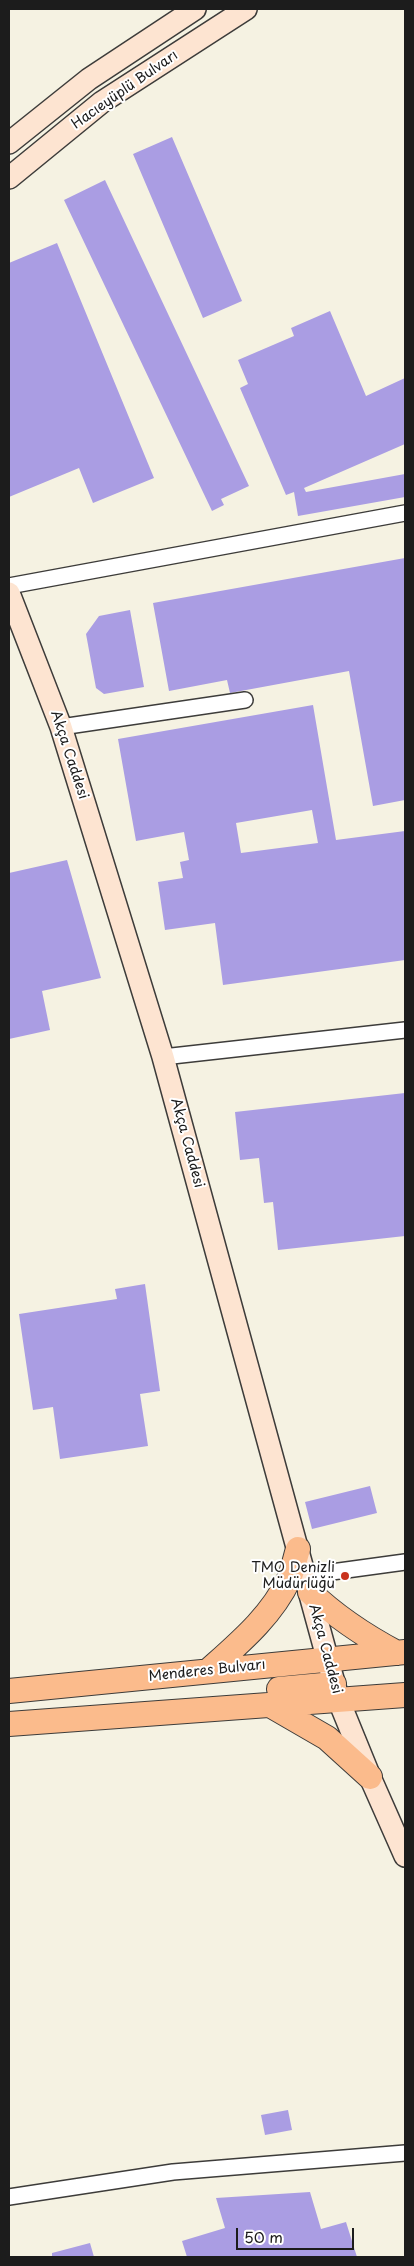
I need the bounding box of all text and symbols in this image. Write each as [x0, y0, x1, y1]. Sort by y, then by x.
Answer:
street label: Hacıeyüplü Bulvarı [69, 47, 181, 133]
street label: Akça Caddesi [47, 708, 91, 802]
street label: Akça Caddesi [167, 1096, 207, 1190]
place label: TMO Denizli Müdürlüğü [251, 1560, 335, 1592]
marker: TMO Denizli Müdürlüğü [339, 1570, 351, 1582]
street label: Akça Caddesi [305, 1602, 345, 1696]
street label: Menderes Bulvarı [148, 1657, 266, 1685]
scale bar [239, 2218, 356, 2250]
text: 50 m [244, 2225, 283, 2248]

